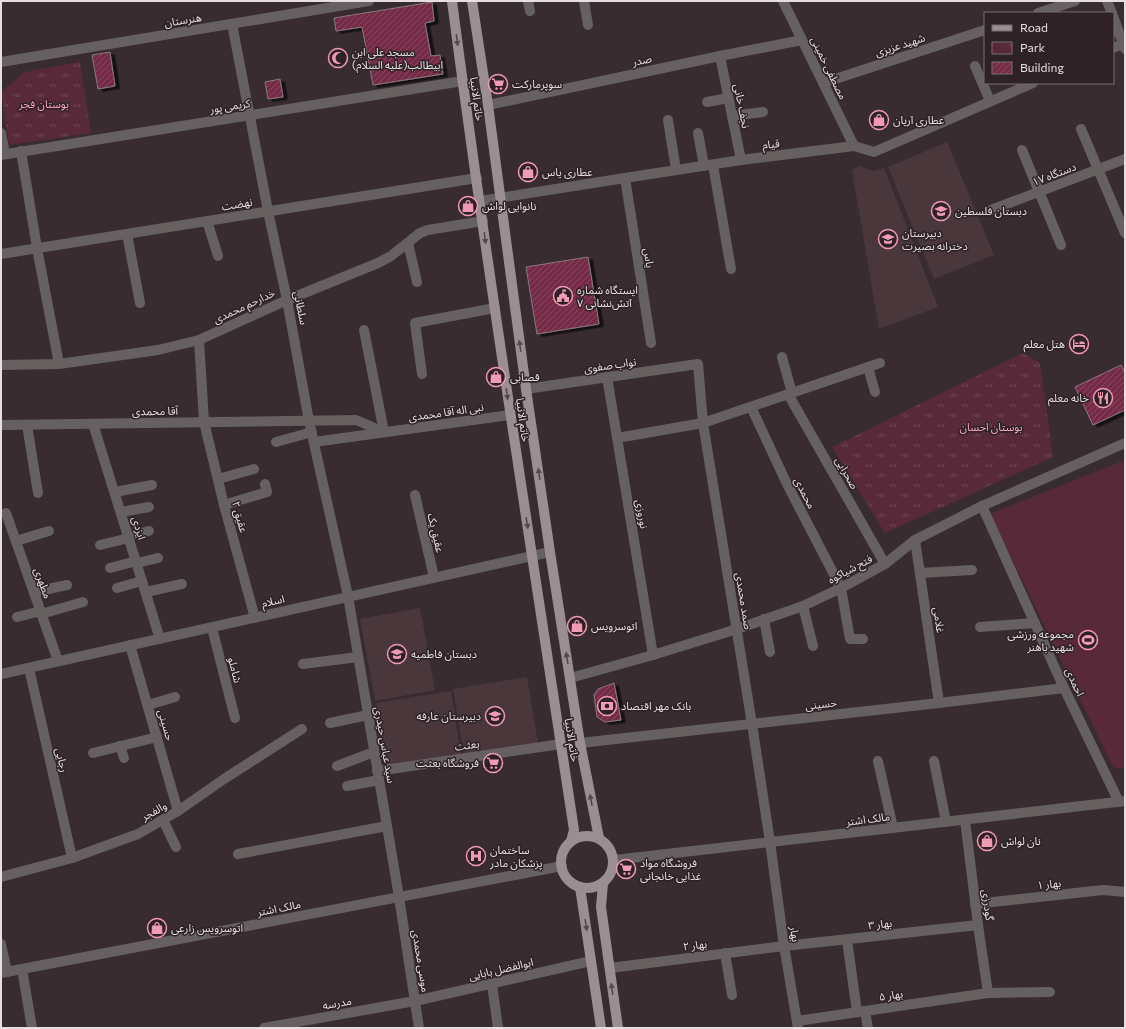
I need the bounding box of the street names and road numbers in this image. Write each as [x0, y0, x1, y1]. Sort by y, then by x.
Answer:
street label: هنرستان [163, 10, 203, 30]
street label: شهید عزیزی [873, 30, 927, 60]
street label: مصطفی خمینی [808, 34, 850, 102]
street label: صدر [630, 51, 653, 69]
street label: خاتم الانبیا [465, 76, 487, 123]
street label: نجف خانی [731, 83, 753, 129]
street label: کریمی پور [208, 96, 252, 117]
street label: قیام [761, 136, 781, 153]
street label: ۱۷ دستگاه [1030, 159, 1078, 188]
street label: نهضت [221, 195, 253, 212]
street label: یاس [640, 247, 657, 269]
street label: خدارحم محمدی [211, 285, 278, 328]
street label: سلطانی [291, 290, 311, 326]
street label: نواب صفوی [583, 354, 637, 376]
street label: خاتم الانبیا [511, 397, 533, 444]
street label: نبی اله آقا محمدی [407, 400, 485, 424]
street label: آقا محمدی [132, 404, 179, 418]
street label: صحرایی [832, 454, 862, 492]
street label: محمدی [791, 475, 819, 511]
street label: نوروزی [633, 498, 651, 530]
street label: عقیق ۲ [229, 500, 251, 535]
street label: عقیق یک [425, 512, 447, 555]
street label: ایزدی [129, 515, 149, 541]
street label: فتح شیاکوه [825, 551, 875, 587]
street label: مطهری [31, 566, 55, 601]
street label: صمد محمدی [733, 571, 755, 631]
street label: اسلام [260, 592, 286, 611]
street label: غلامی [930, 606, 948, 634]
street label: شاملو [225, 656, 245, 685]
street label: احمدی [1062, 666, 1088, 698]
street label: حسینی [804, 695, 838, 713]
street label: سید عباس حیدری [371, 706, 399, 785]
street label: حسینی [155, 708, 177, 743]
street label: خاتم الانبیا [560, 717, 582, 764]
street label: بعثت [454, 736, 480, 754]
street label: رجایی [52, 746, 72, 774]
street label: والفجر [138, 798, 169, 824]
street label: مالک اشتر [844, 809, 891, 829]
street label: بهار ۱ [1036, 876, 1062, 892]
street label: گودرزی [979, 889, 997, 922]
street label: مالک اشتر [255, 897, 302, 919]
street label: بهار ۳ [867, 916, 893, 932]
street label: بهار [787, 924, 803, 943]
street label: موسی محمدی [409, 929, 433, 993]
street label: بهار ۲ [682, 937, 708, 953]
street label: ابوالفضل بابایی [467, 955, 535, 983]
street label: بهار ۵ [878, 986, 904, 1004]
street label: مدرسه [321, 994, 353, 1012]

